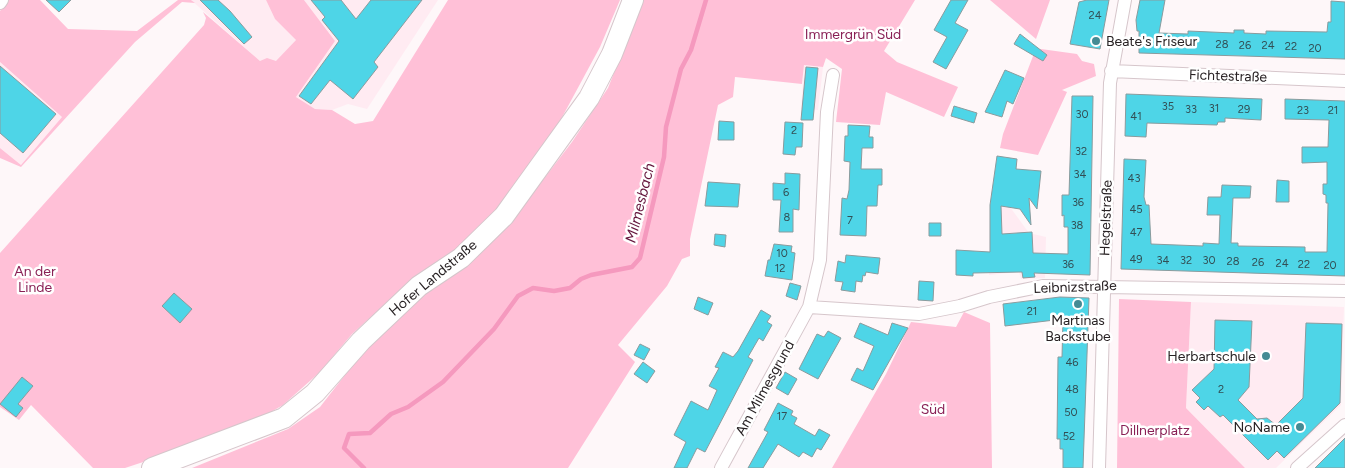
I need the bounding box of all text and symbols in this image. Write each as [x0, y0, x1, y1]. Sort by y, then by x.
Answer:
house number: 24 [1089, 9, 1102, 22]
park label: Immergrün Süd [805, 26, 901, 43]
place label: Beate's Friseur [1106, 33, 1197, 50]
marker: Beate's Friseur [1090, 35, 1102, 47]
house number: 28 [1216, 38, 1229, 51]
house number: 26 [1239, 39, 1251, 52]
house number: 24 [1262, 39, 1275, 52]
house number: 22 [1285, 40, 1297, 53]
house number: 20 [1308, 42, 1322, 55]
street label: Fichtestraße [1189, 66, 1268, 86]
house number: 35 [1162, 100, 1174, 113]
house number: 31 [1209, 102, 1219, 115]
house number: 33 [1185, 103, 1197, 116]
house number: 29 [1238, 103, 1250, 116]
house number: 23 [1297, 104, 1309, 117]
house number: 21 [1328, 104, 1338, 117]
house number: 30 [1075, 108, 1089, 121]
house number: 41 [1130, 110, 1142, 123]
house number: 2 [791, 124, 797, 137]
house number: 32 [1075, 145, 1087, 158]
water label: Milmesbach [621, 161, 659, 245]
house number: 34 [1074, 168, 1087, 181]
house number: 43 [1128, 172, 1140, 185]
street label: Hegelstraße [1096, 179, 1116, 256]
house number: 6 [783, 186, 789, 199]
house number: 36 [1072, 196, 1084, 209]
house number: 45 [1129, 203, 1143, 216]
house number: 8 [784, 211, 791, 224]
house number: 7 [847, 214, 853, 227]
house number: 38 [1071, 219, 1084, 232]
house number: 47 [1130, 226, 1142, 239]
street label: Hofer Landstraße [386, 236, 481, 320]
house number: 10 [776, 247, 788, 260]
house number: 49 [1129, 253, 1143, 266]
house number: 34 [1157, 254, 1170, 267]
house number: 32 [1180, 254, 1192, 267]
house number: 30 [1202, 254, 1216, 267]
house number: 28 [1227, 255, 1240, 268]
house number: 26 [1252, 256, 1264, 269]
house number: 24 [1276, 257, 1289, 270]
house number: 36 [1062, 258, 1074, 271]
house number: 22 [1298, 258, 1310, 271]
house number: 20 [1323, 259, 1337, 272]
house number: 12 [775, 262, 785, 275]
park label: An der Linde [14, 263, 56, 296]
street label: Leibnizstraße [1033, 277, 1117, 297]
marker: Martinas Backstube [1072, 298, 1084, 310]
house number: 21 [1027, 305, 1037, 318]
place label: Martinas Backstube [1045, 312, 1111, 345]
street label: Am Milmesgrund [732, 338, 798, 438]
place label: Herbartschule [1167, 348, 1256, 365]
marker: Herbartschule [1260, 350, 1272, 362]
house number: 46 [1065, 356, 1079, 369]
house number: 48 [1065, 383, 1079, 396]
house number: 2 [1218, 383, 1224, 396]
park label: Süd [921, 401, 945, 418]
house number: 50 [1064, 406, 1078, 419]
house number: 17 [777, 410, 787, 423]
place label: NoName [1234, 419, 1290, 436]
marker: NoName [1294, 421, 1306, 433]
park label: Dillnerplatz [1120, 422, 1190, 439]
house number: 52 [1063, 430, 1075, 443]

